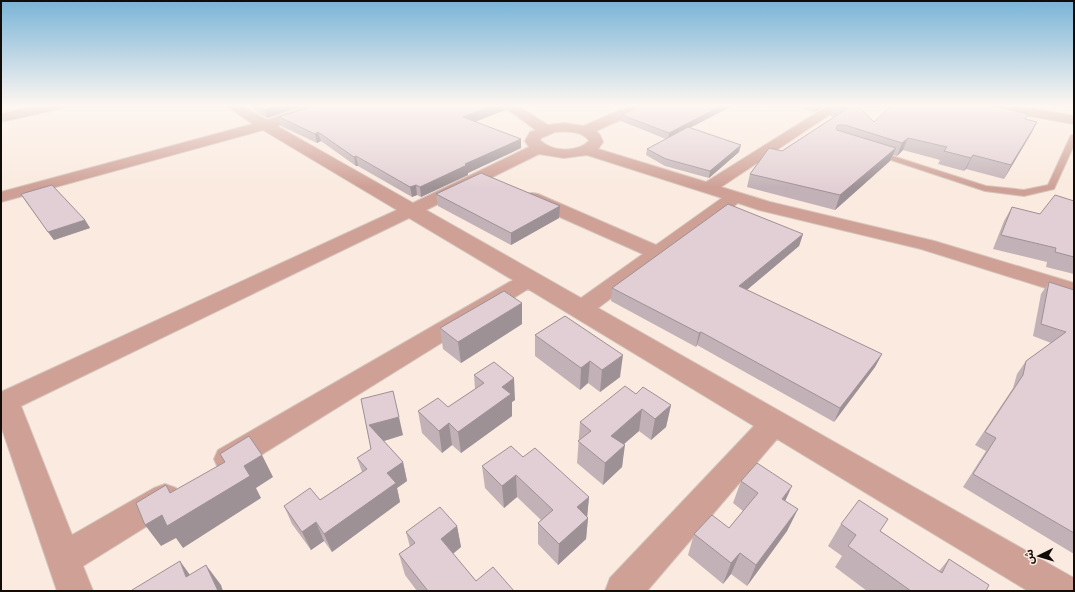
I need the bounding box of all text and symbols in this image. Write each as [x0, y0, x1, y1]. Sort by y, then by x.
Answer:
north arrow [1019, 536, 1059, 576]
text: ش [1022, 549, 1037, 565]

